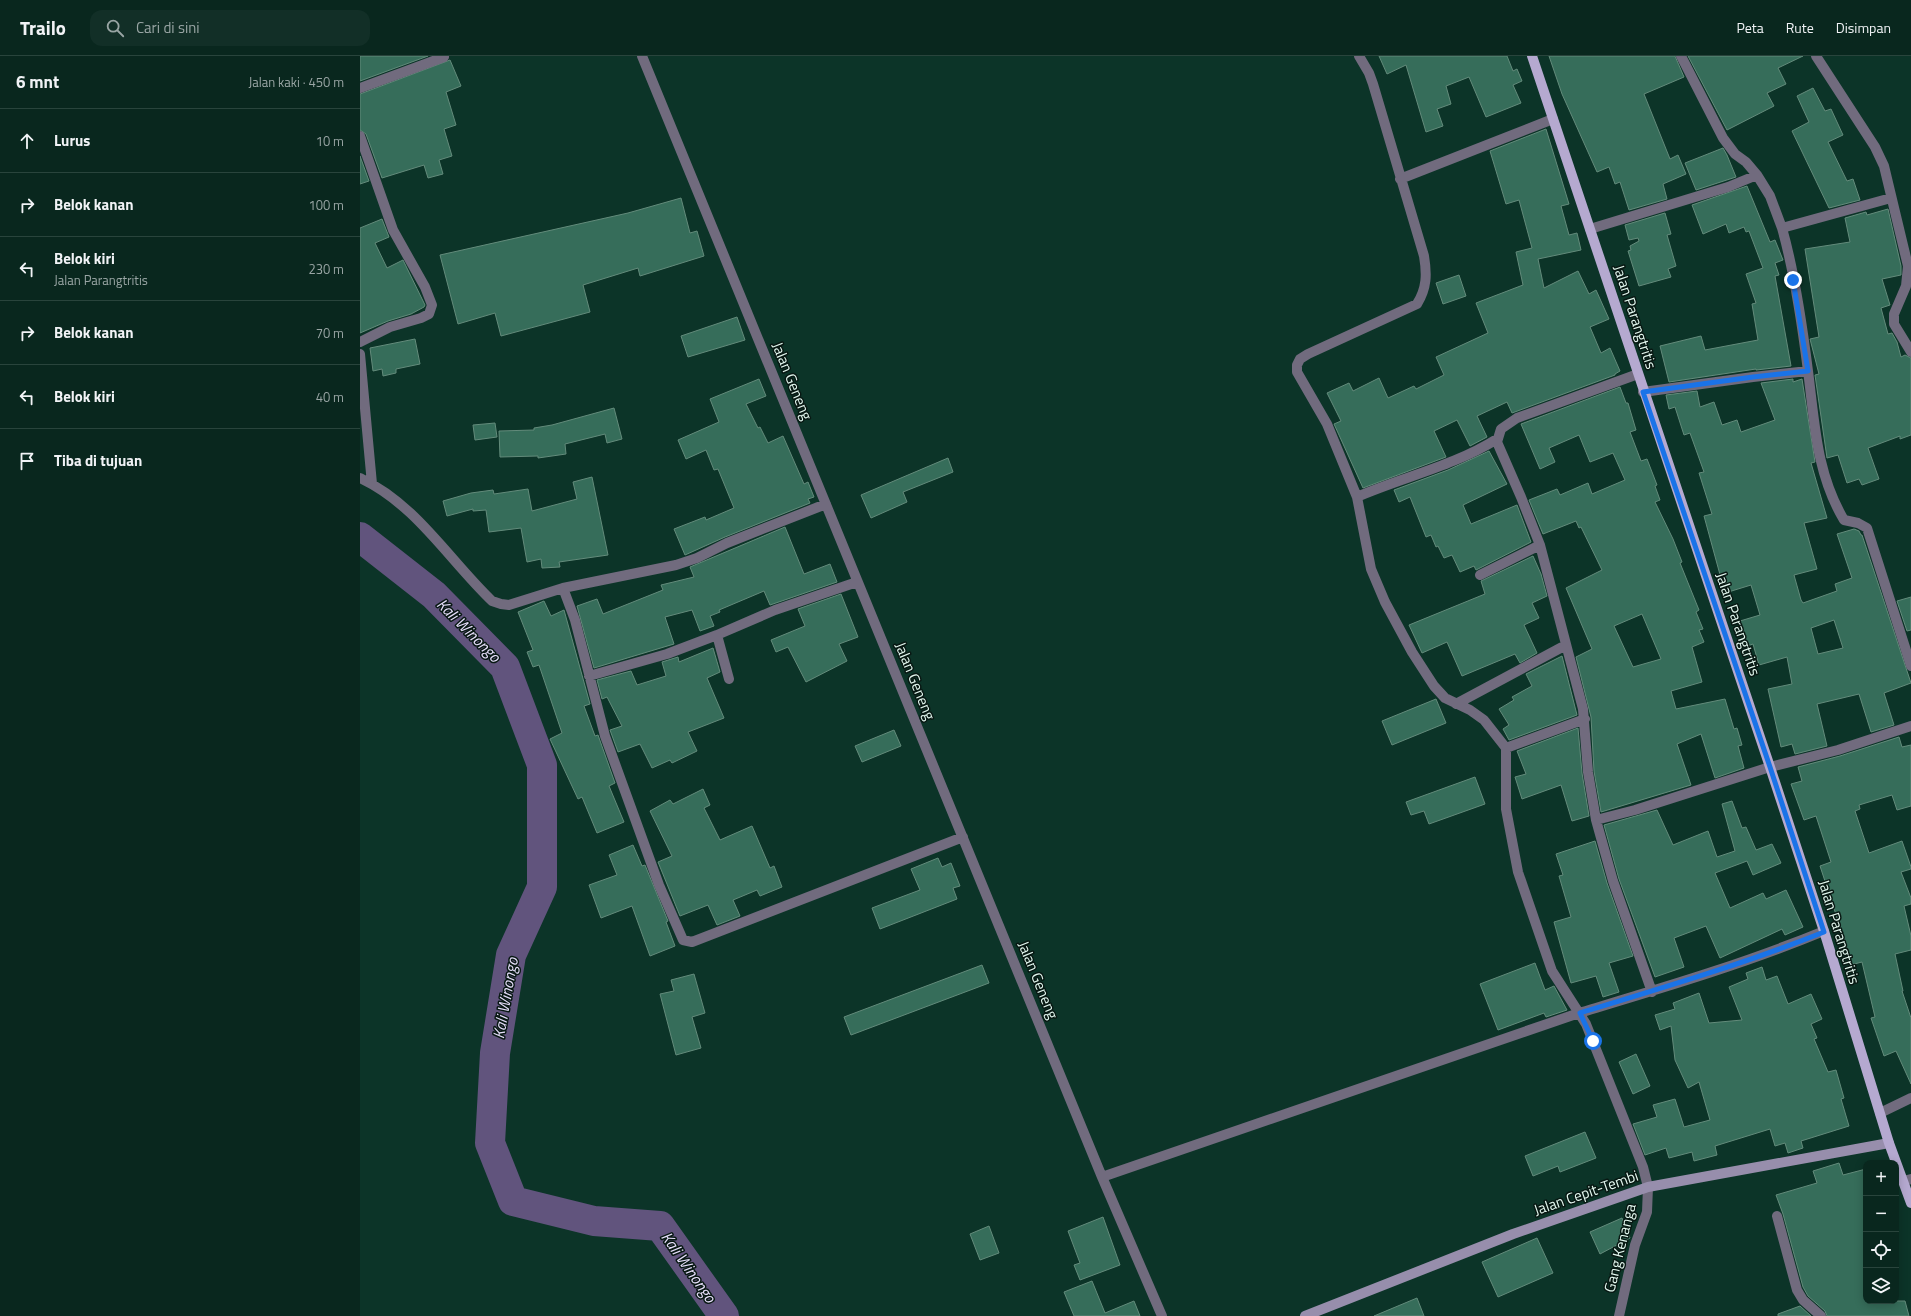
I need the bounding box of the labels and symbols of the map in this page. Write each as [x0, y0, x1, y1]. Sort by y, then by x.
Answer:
street label: Jalan Parangtritis [1608, 262, 1663, 372]
route end [1784, 271, 1802, 289]
street label: Jalan Geneng [766, 338, 819, 424]
street label: Jalan Parangtritis [1710, 569, 1767, 679]
water label: Kali Winongo [431, 592, 507, 668]
street label: Jalan Geneng [889, 638, 942, 724]
street label: Jalan Parangtritis [1813, 877, 1866, 987]
street label: Jalan Geneng [1012, 937, 1065, 1023]
water label: Kali Winongo [486, 954, 524, 1041]
route start [1584, 1032, 1602, 1050]
street label: Jalan Cepit-Tembi [1530, 1164, 1641, 1221]
street label: Gang Kenanga [1597, 1201, 1642, 1295]
water label: Kali Winongo [656, 1226, 723, 1308]

